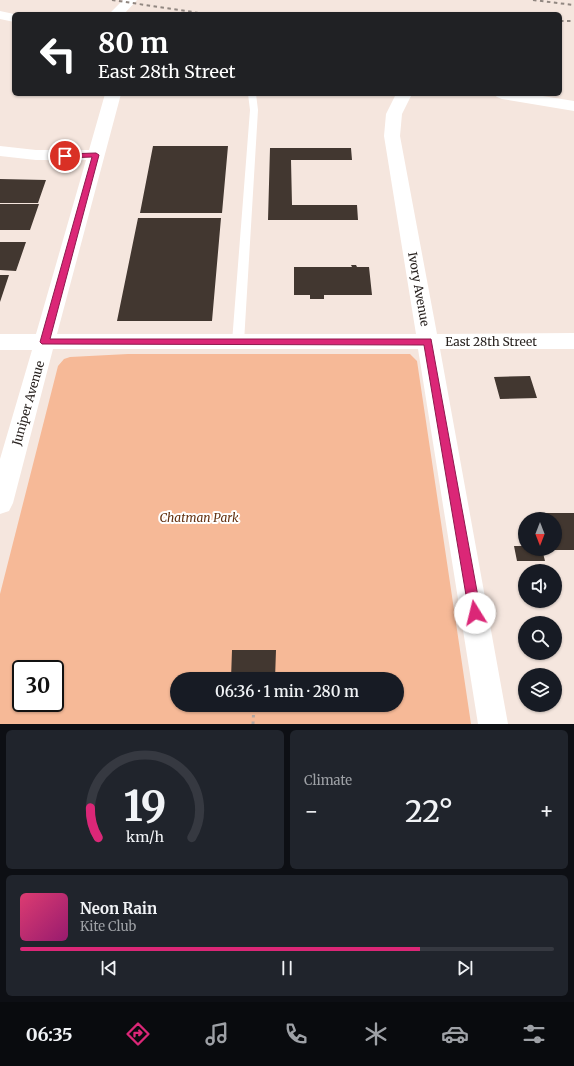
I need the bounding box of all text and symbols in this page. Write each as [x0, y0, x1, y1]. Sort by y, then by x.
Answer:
text: 80 m [98, 25, 169, 61]
icon: left [32, 28, 84, 80]
text: East 28th Street [98, 60, 236, 83]
pin [48, 139, 82, 173]
icon: arrive [54, 145, 76, 167]
street label: Ivory Avenue [405, 251, 433, 327]
street label: East 28th Street [445, 334, 537, 349]
street label: Juniper Avenue [8, 359, 47, 448]
park label: Chatman Park [160, 510, 239, 525]
north arrow [518, 512, 562, 556]
map controls [518, 512, 562, 712]
button: sound [518, 564, 562, 608]
position arrow [454, 592, 496, 634]
button: search [518, 616, 562, 660]
speed limit sign: 30 [12, 660, 64, 712]
button: layers [518, 668, 562, 712]
text: 06:36 · 1 min · 280 m [215, 682, 359, 701]
text: Climate [304, 772, 352, 789]
text: 19 [124, 779, 166, 831]
text: 22° [405, 792, 453, 830]
text: − [304, 797, 319, 825]
text: + [539, 797, 554, 825]
text: km/h [126, 827, 164, 845]
text: Neon Rain [80, 899, 157, 918]
text: Kite Club [80, 918, 136, 935]
icon: previous [98, 957, 120, 979]
icon: pause [276, 957, 298, 979]
icon: next [454, 957, 476, 979]
icon: directions [124, 1020, 152, 1048]
icon: music [203, 1020, 231, 1048]
icon: phone [282, 1020, 310, 1048]
icon: climate [362, 1020, 390, 1048]
icon: car [441, 1020, 469, 1048]
icon: filters [520, 1020, 548, 1048]
text: 06:35 [26, 1023, 72, 1046]

